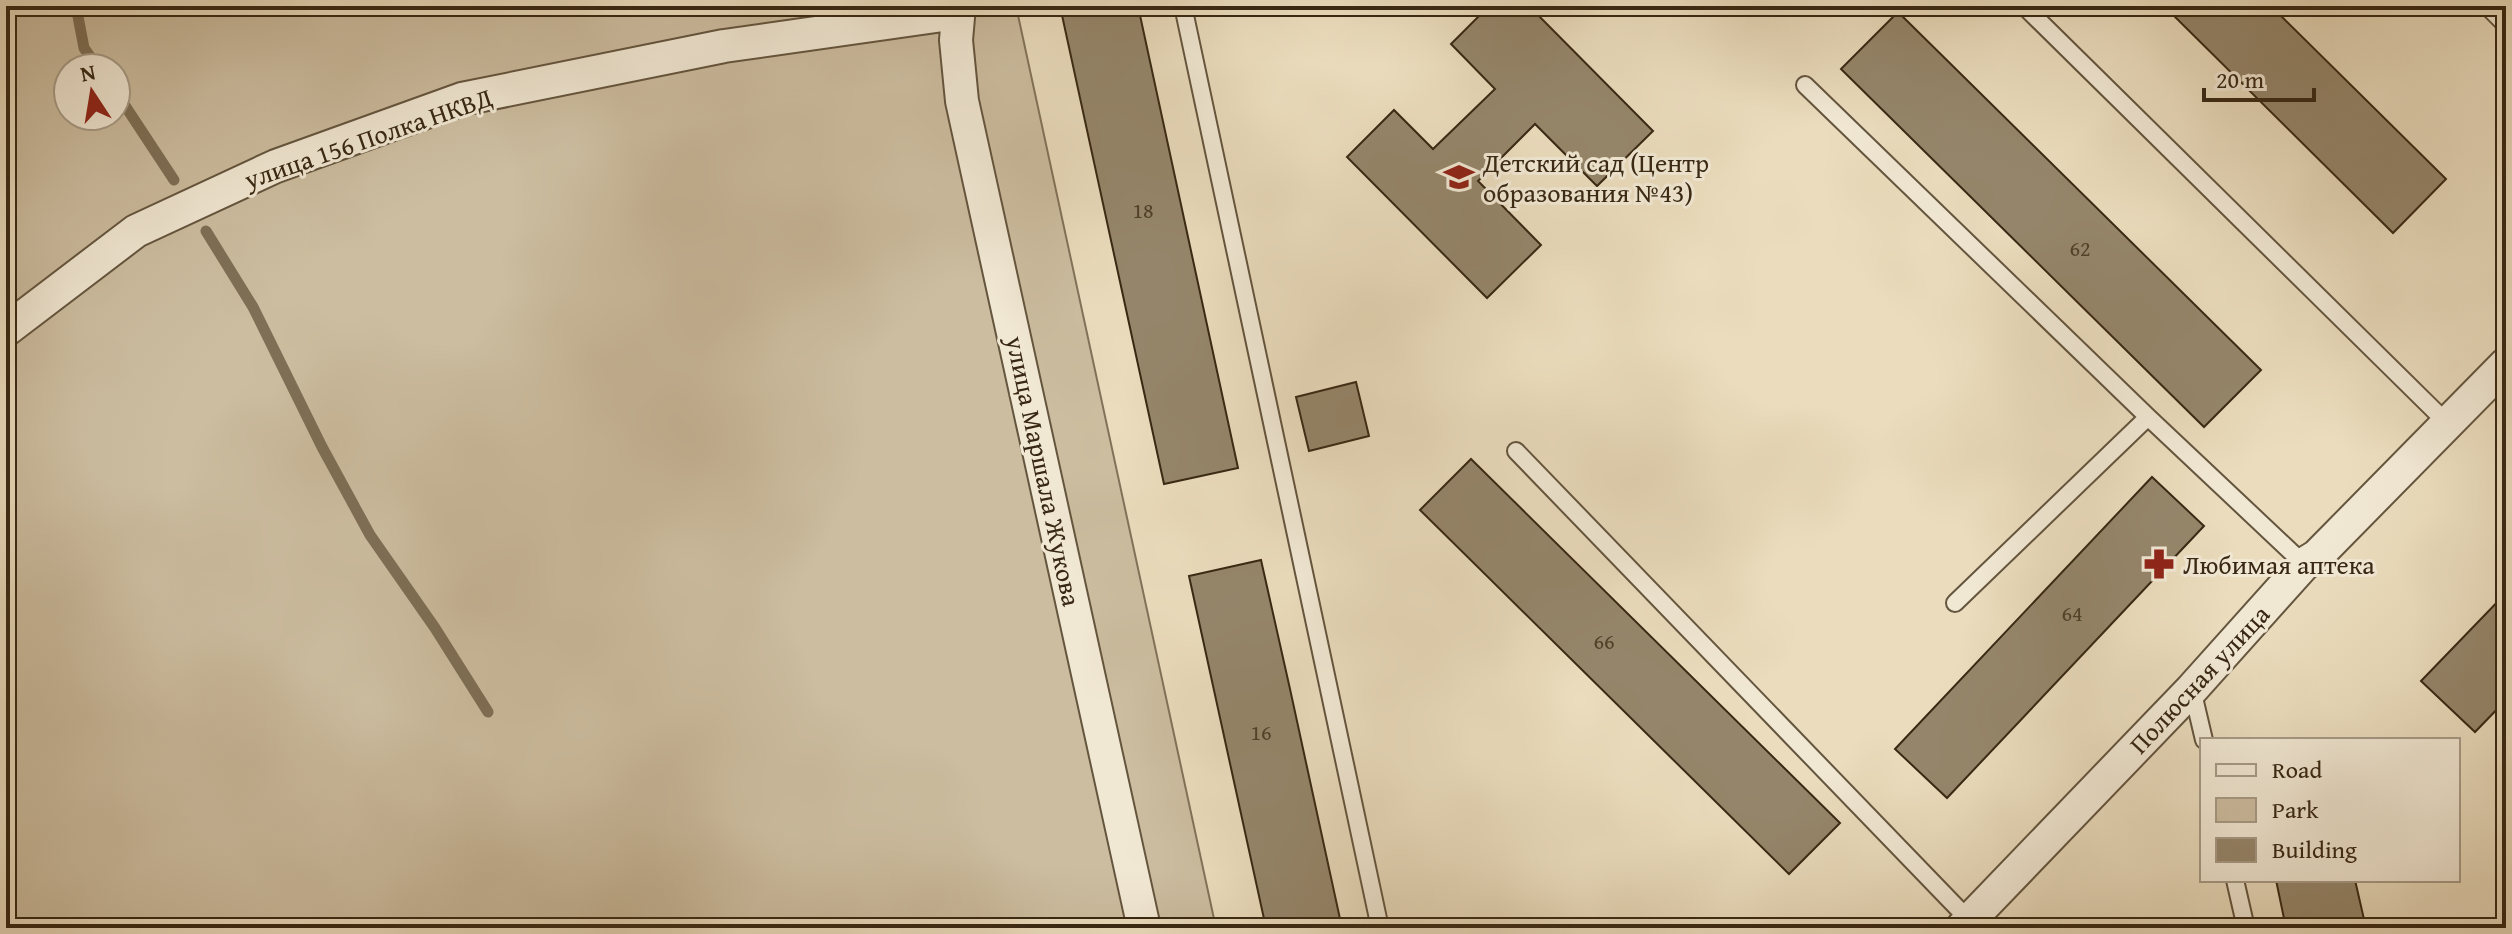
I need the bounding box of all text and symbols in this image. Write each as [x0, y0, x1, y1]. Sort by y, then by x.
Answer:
north arrow [52, 52, 132, 132]
scale bar [2204, 52, 2314, 102]
text: N [77, 55, 99, 90]
text: 20 m [2216, 62, 2264, 97]
street label: улица 156 Полка НКВД [238, 77, 497, 199]
place label: Детский сад (Центр образования №43) [1482, 143, 1709, 212]
school or university icon: Детский сад (Центр образования №43) [1442, 160, 1476, 194]
house number: 18 [1132, 194, 1154, 226]
house number: 62 [2069, 232, 2091, 264]
street label: улица Маршала Жукова [996, 331, 1092, 610]
place label: Любимая аптека [2183, 545, 2375, 584]
pharmacy icon: Любимая аптека [2142, 547, 2176, 581]
street label: Полюсная улица [2120, 595, 2279, 762]
house number: 64 [2061, 597, 2083, 629]
house number: 66 [1593, 625, 1615, 657]
house number: 16 [1250, 716, 1272, 748]
legend [2200, 738, 2460, 882]
text: Road [2272, 752, 2322, 787]
text: Park [2272, 792, 2319, 827]
text: Building [2272, 832, 2357, 867]

